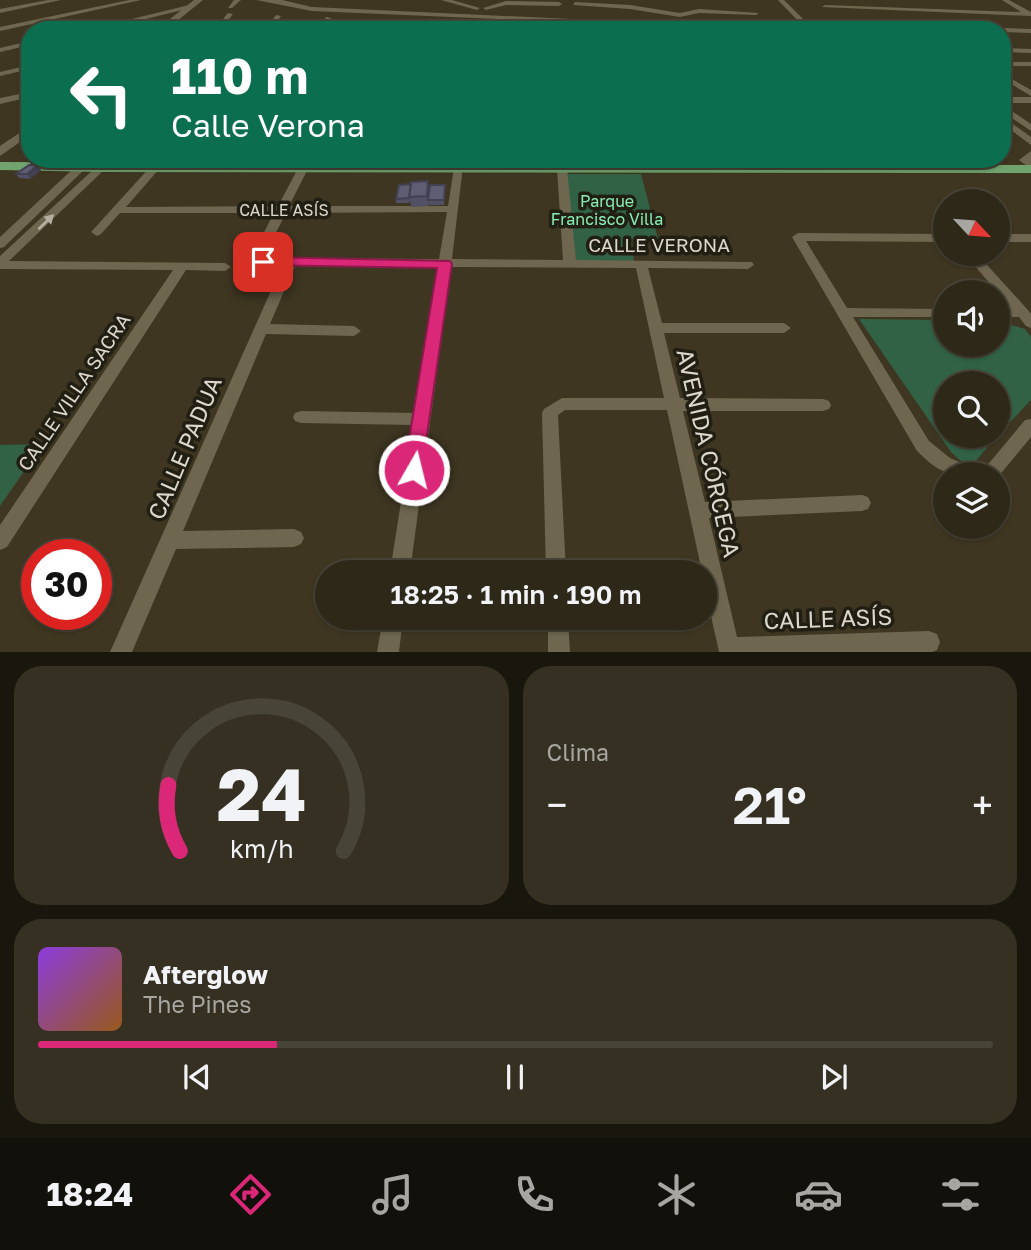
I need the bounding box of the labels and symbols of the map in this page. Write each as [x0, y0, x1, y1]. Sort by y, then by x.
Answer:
north arrow [933, 189, 1010, 266]
park label: Parque Francisco Villa [551, 191, 663, 229]
street label: CALLE ASÍS [239, 200, 329, 220]
one-way arrow [37, 213, 54, 230]
pin [233, 232, 293, 292]
street label: CALLE VERONA [588, 233, 730, 256]
street label: CALLE VILLA SACRA [12, 309, 135, 475]
street label: AVENIDA CÓRCEGA [671, 346, 747, 560]
street label: CALLE PADUA [141, 372, 227, 523]
position arrow [377, 433, 451, 507]
speed limit sign: 30 [21, 539, 112, 630]
street label: CALLE ASÍS [763, 602, 893, 634]

